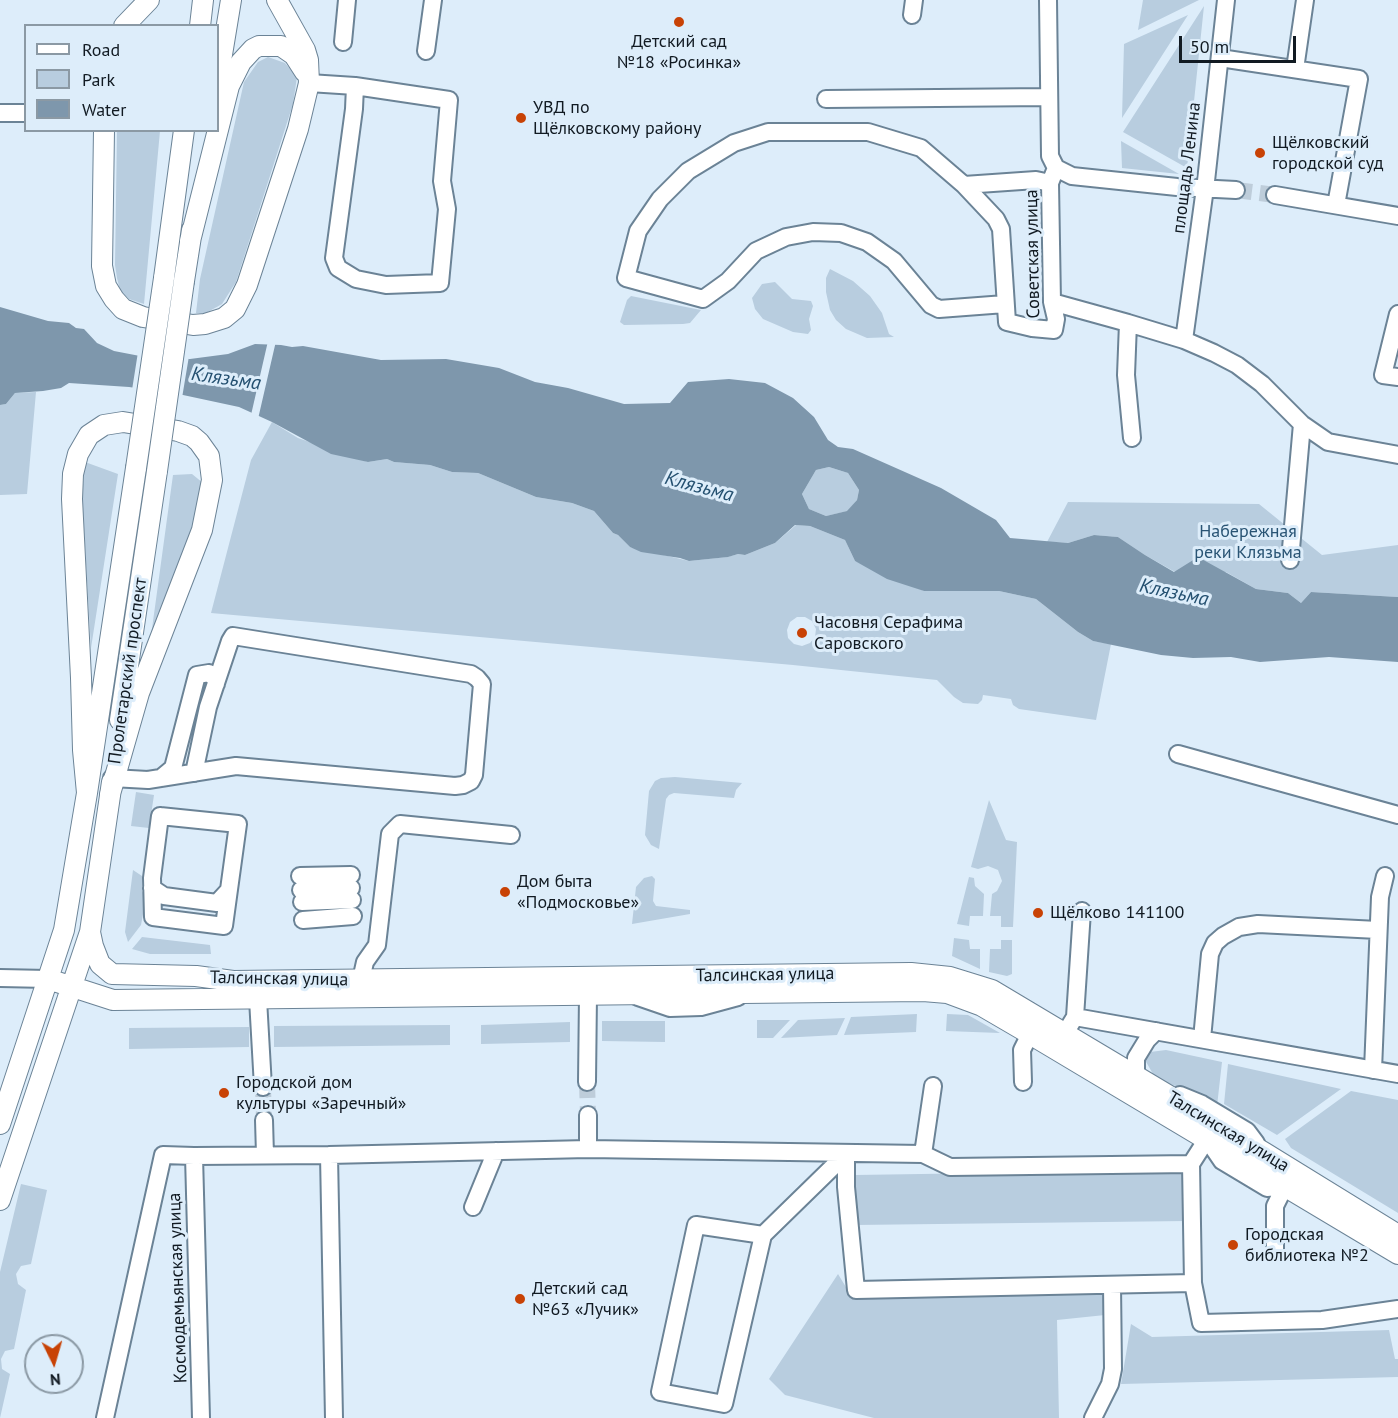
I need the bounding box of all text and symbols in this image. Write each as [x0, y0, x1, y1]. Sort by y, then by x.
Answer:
marker: Детский сад №18 «Росинка» [672, 15, 686, 29]
legend [24, 24, 219, 132]
scale bar [1182, 24, 1299, 62]
place label: Детский сад №18 «Росинка» [617, 31, 741, 74]
text: 50 m [1190, 35, 1229, 58]
text: Road [82, 38, 120, 61]
text: Park [82, 68, 115, 91]
place label: УВД по Щёлковскому району [533, 97, 701, 140]
text: Water [82, 98, 126, 121]
street label: площадь Ленина [1168, 101, 1206, 235]
marker: УВД по Щёлковскому району [514, 111, 528, 125]
place label: Щёлковский городской суд [1272, 132, 1384, 174]
marker: Щёлковский городской суд [1253, 146, 1267, 160]
street label: Советская улица [1021, 189, 1045, 319]
water label: Клязьма [190, 362, 262, 396]
water label: Клязьма [662, 466, 736, 508]
park label: Набережная реки Клязьма [1194, 521, 1302, 564]
water label: Клязьма [1137, 574, 1211, 612]
street label: Пролетарский проспект [104, 576, 152, 766]
place label: Часовня Серафима Саровского [814, 612, 963, 654]
marker: Часовня Серафима Саровского [795, 626, 809, 640]
place label: Дом быта «Подмосковье» [517, 871, 639, 914]
marker: Дом быта «Подмосковье» [498, 885, 512, 899]
place label: Щёлково 141100 [1050, 902, 1184, 924]
marker: Щёлково 141100 [1031, 906, 1045, 920]
street label: Талсинская улица [696, 963, 834, 987]
street label: Талсинская улица [210, 967, 348, 991]
place label: Городской дом культуры «Заречный» [236, 1072, 406, 1114]
marker: Городской дом культуры «Заречный» [217, 1086, 231, 1100]
street label: Талсинская улица [1163, 1087, 1293, 1177]
street label: Космодемьянская улица [164, 1192, 192, 1384]
place label: Городская библиотека №2 [1245, 1224, 1369, 1266]
marker: Городская библиотека №2 [1226, 1238, 1240, 1252]
place label: Детский сад №63 «Лучик» [532, 1278, 639, 1320]
marker: Детский сад №63 «Лучик» [513, 1292, 527, 1306]
north arrow [24, 1334, 84, 1394]
text: N [49, 1370, 62, 1390]

